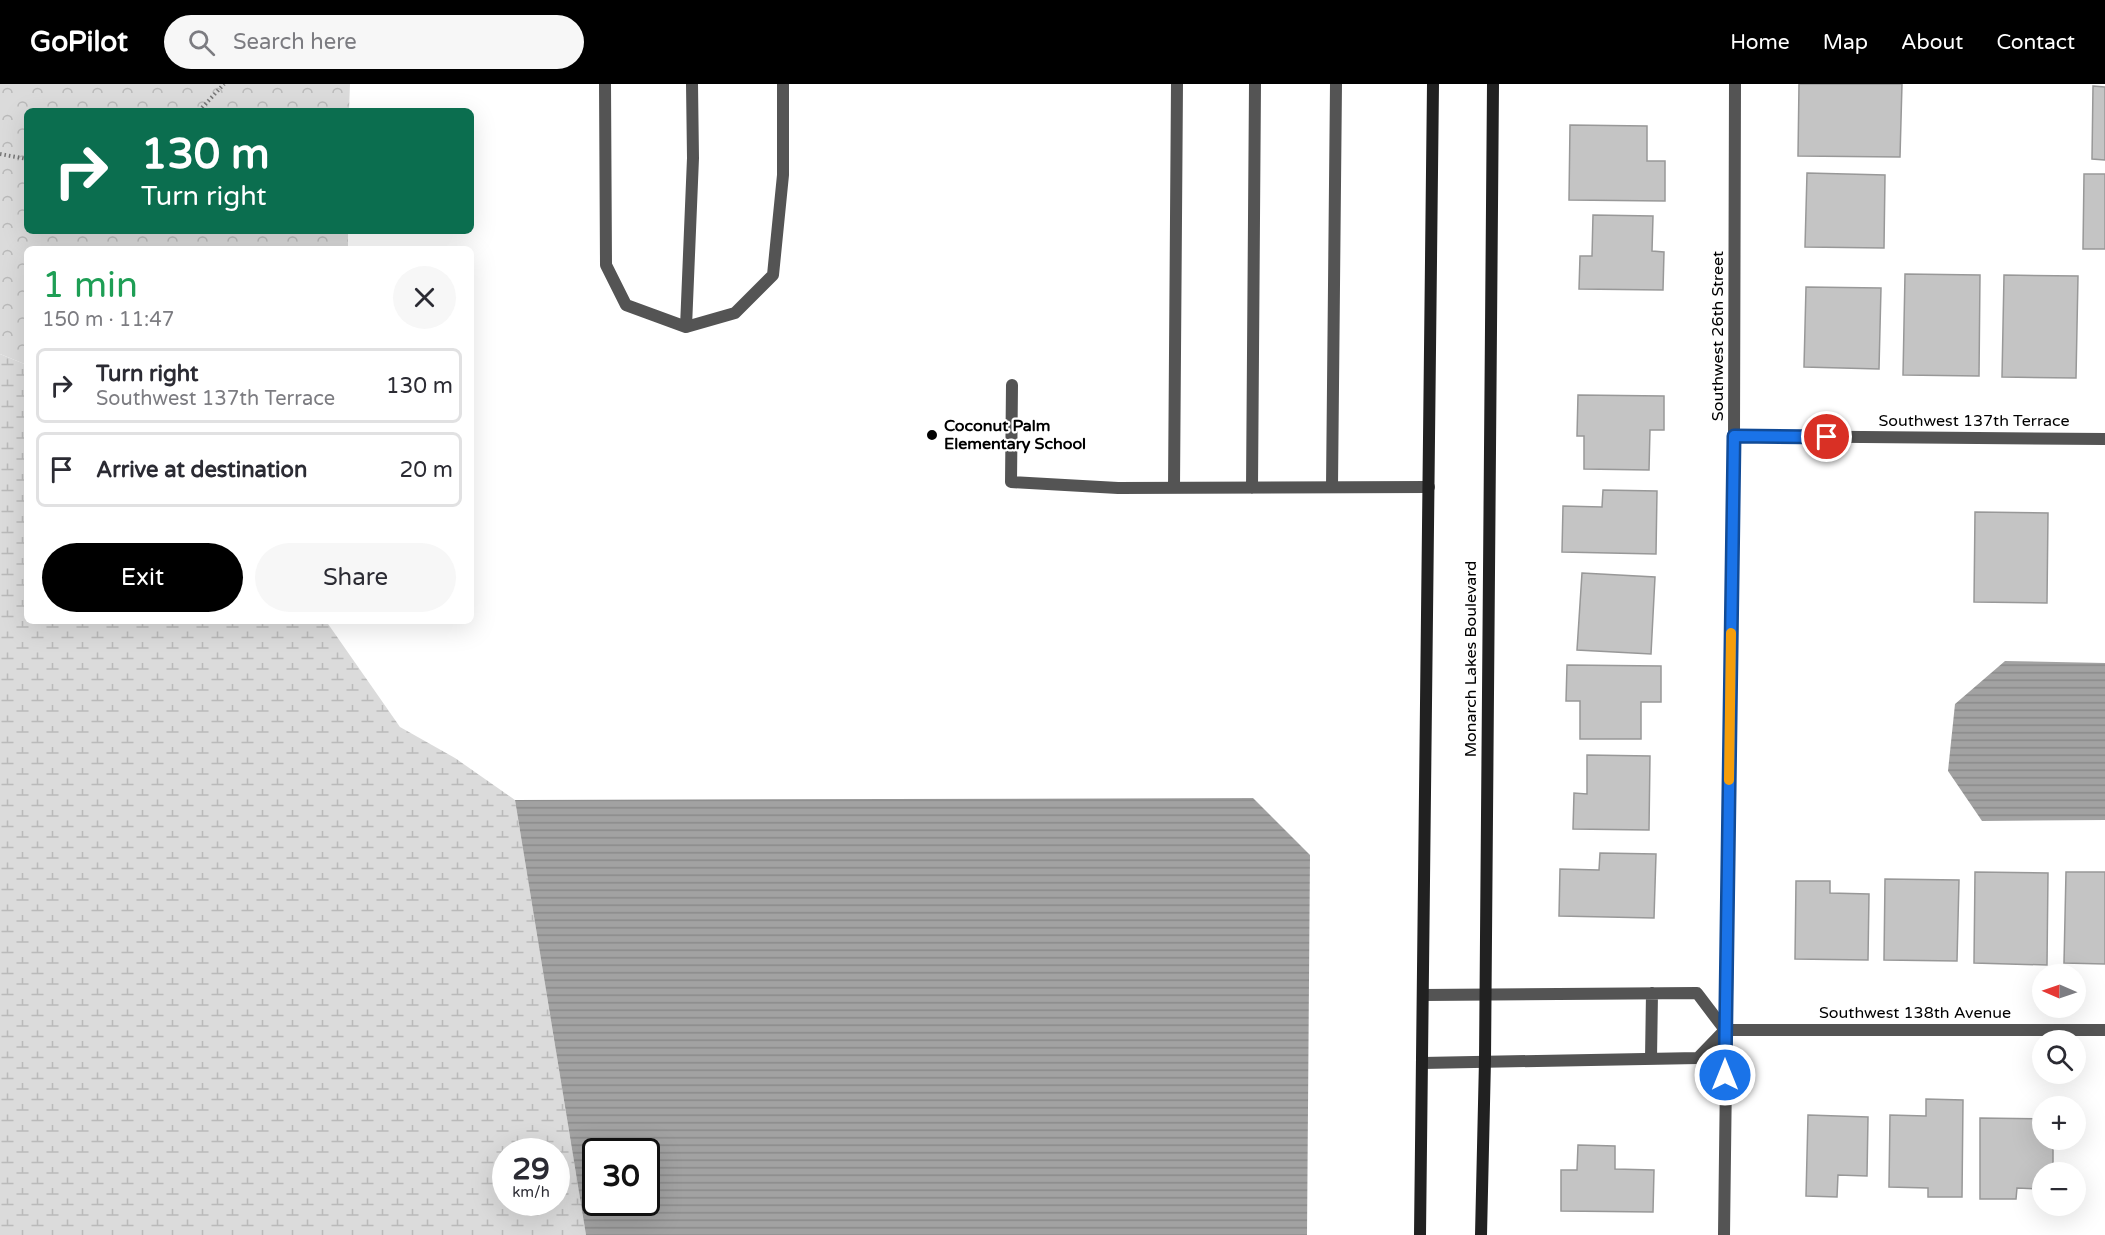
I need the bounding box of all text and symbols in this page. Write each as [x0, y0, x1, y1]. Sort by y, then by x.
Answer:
search box [164, 15, 584, 69]
text: GoPilot [30, 25, 128, 59]
icon: search [185, 26, 218, 59]
text: Search here [233, 29, 357, 55]
text: Home [1730, 30, 1790, 55]
text: Map [1823, 30, 1868, 55]
text: About [1901, 30, 1963, 55]
text: Contact [1996, 30, 2075, 55]
text: 130 m [141, 129, 270, 180]
icon: right [42, 132, 120, 210]
text: Turn right [141, 180, 267, 213]
street label: Southwest 26th Street [1708, 251, 1728, 421]
text: 1 min [42, 264, 138, 307]
button: close [393, 266, 456, 329]
text: 150 m · 11:47 [42, 308, 174, 332]
text: Turn right [96, 361, 198, 387]
icon: right [45, 369, 78, 402]
text: 130 m [386, 373, 453, 399]
text: Southwest 137th Terrace [96, 387, 335, 411]
pin [1801, 411, 1852, 462]
street label: Southwest 137th Terrace [1878, 411, 2070, 431]
place label: Coconut Palm Elementary School [944, 416, 1086, 454]
icon: arrive [1810, 420, 1843, 453]
marker: Coconut Palm Elementary School [925, 428, 939, 442]
icon: arrive [45, 453, 78, 486]
text: Arrive at destination [96, 457, 307, 483]
text: 20 m [399, 457, 453, 483]
button: Exit [42, 543, 243, 612]
button: Share [255, 543, 456, 612]
street label: Monarch Lakes Boulevard [1461, 561, 1481, 757]
north arrow [2032, 964, 2086, 1018]
map controls [2032, 964, 2086, 1216]
street label: Southwest 138th Avenue [1819, 1003, 2011, 1023]
button: search [2032, 1030, 2086, 1084]
position arrow [1693, 1043, 1757, 1107]
button: + [2032, 1096, 2086, 1150]
speed limit sign: 30 [582, 1138, 660, 1216]
text: 29 [512, 1151, 550, 1188]
button: − [2032, 1162, 2086, 1216]
text: km/h [512, 1183, 550, 1201]

